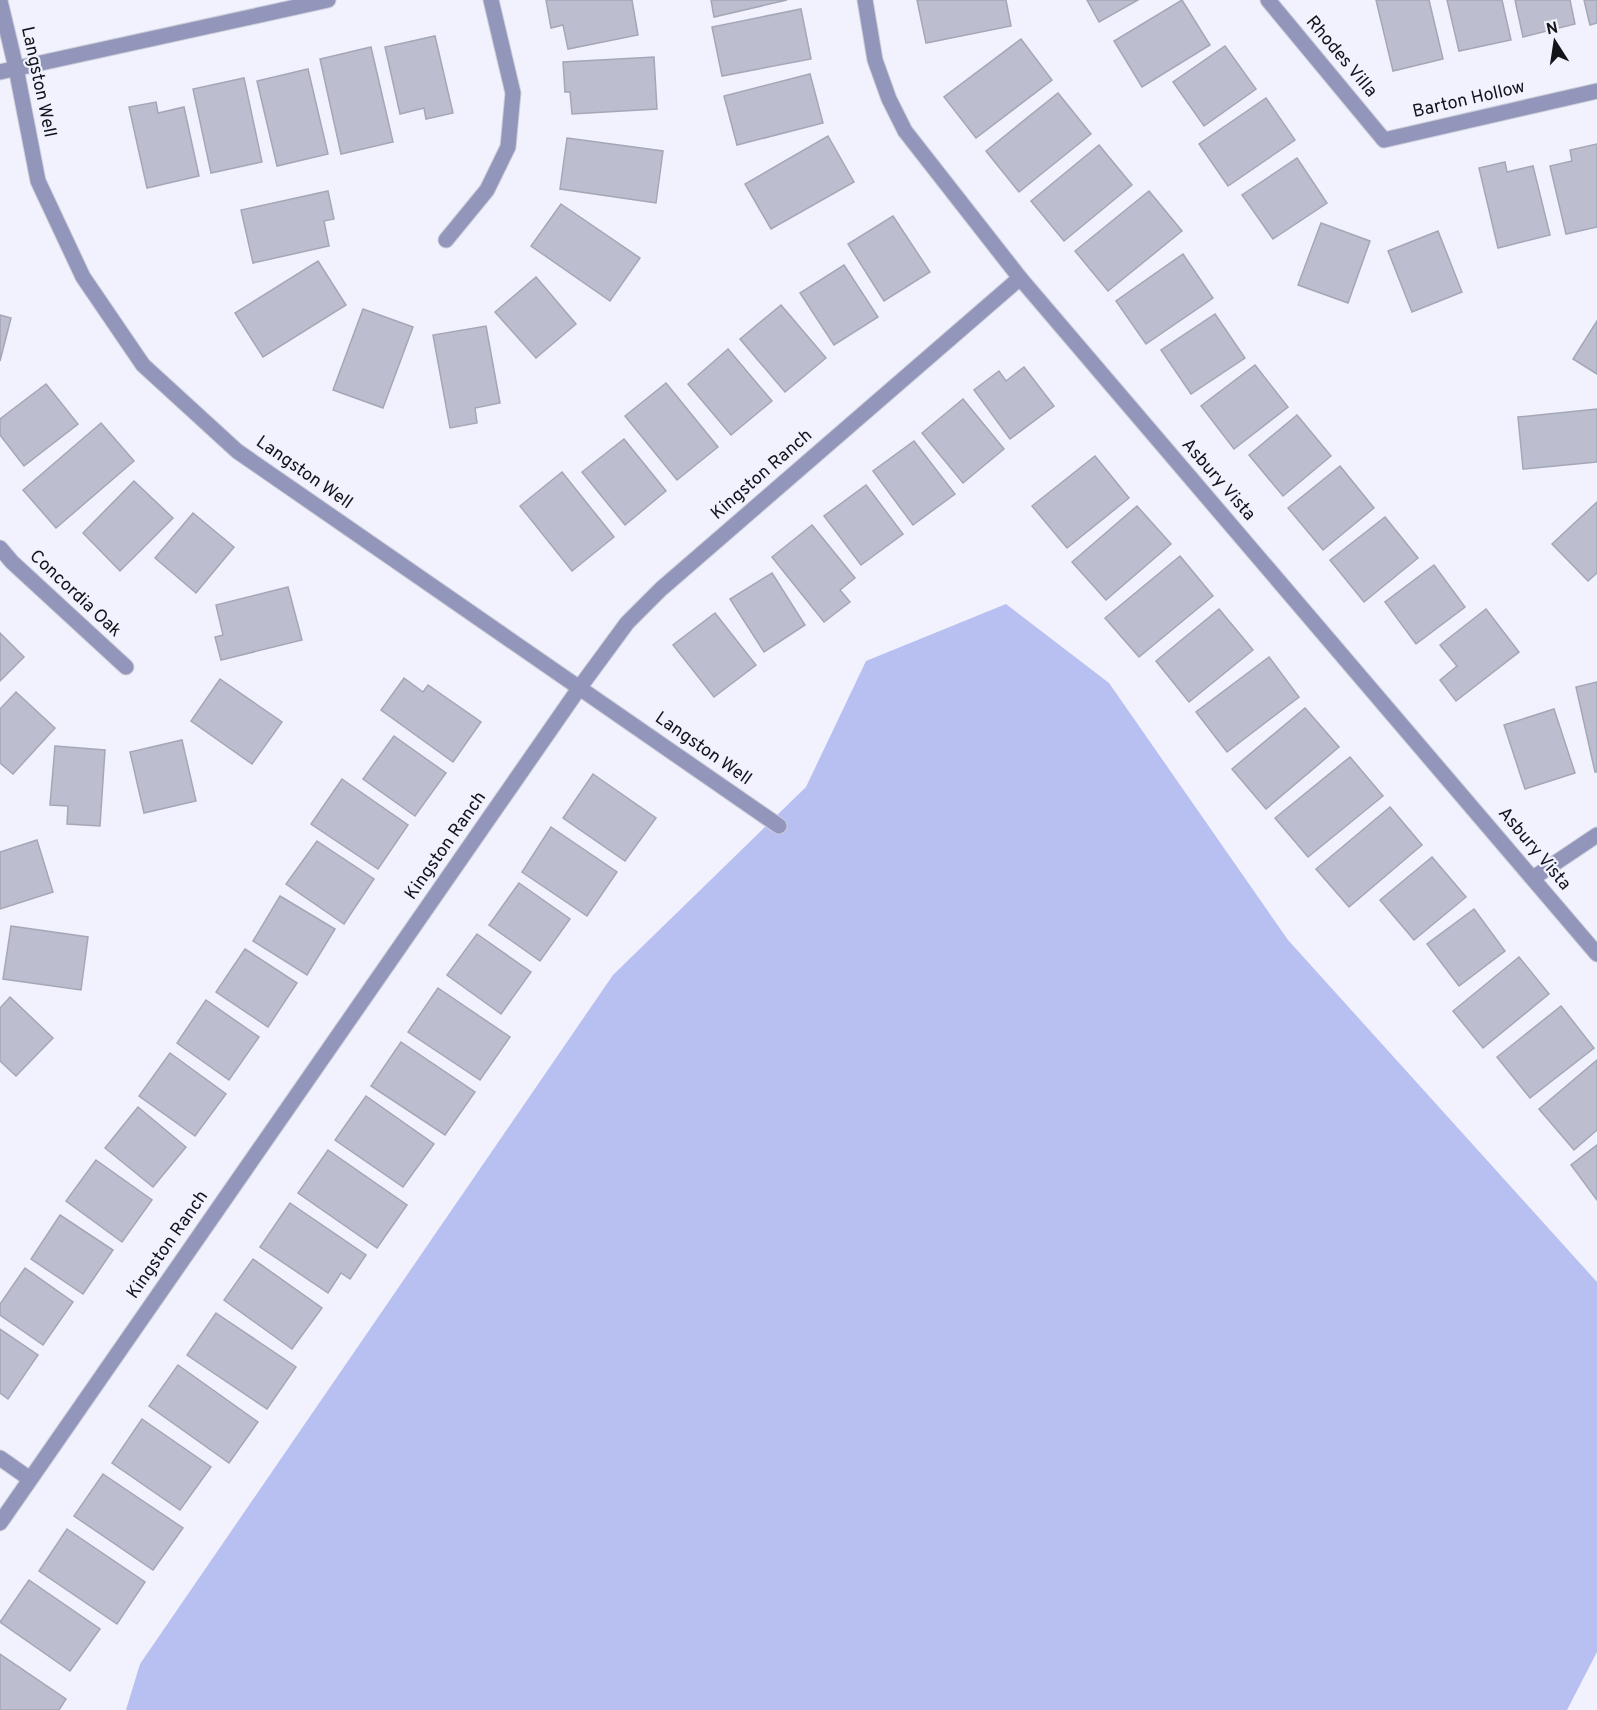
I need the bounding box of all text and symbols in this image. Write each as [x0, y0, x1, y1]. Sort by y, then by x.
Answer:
street label: Rhodes Villa [1300, 11, 1382, 103]
north arrow [1525, 12, 1585, 72]
text: N [1545, 18, 1560, 40]
street label: Langston Well [15, 24, 61, 140]
street label: Barton Hollow [1411, 76, 1528, 124]
street label: Kingston Ranch [706, 425, 818, 525]
street label: Langston Well [251, 431, 357, 515]
street label: Asbury Vista [1176, 434, 1260, 526]
street label: Concordia Oak [24, 545, 126, 643]
street label: Langston Well [650, 707, 756, 791]
street label: Kingston Ranch [400, 787, 492, 905]
street label: Asbury Vista [1492, 803, 1576, 895]
street label: Kingston Ranch [122, 1186, 214, 1304]

